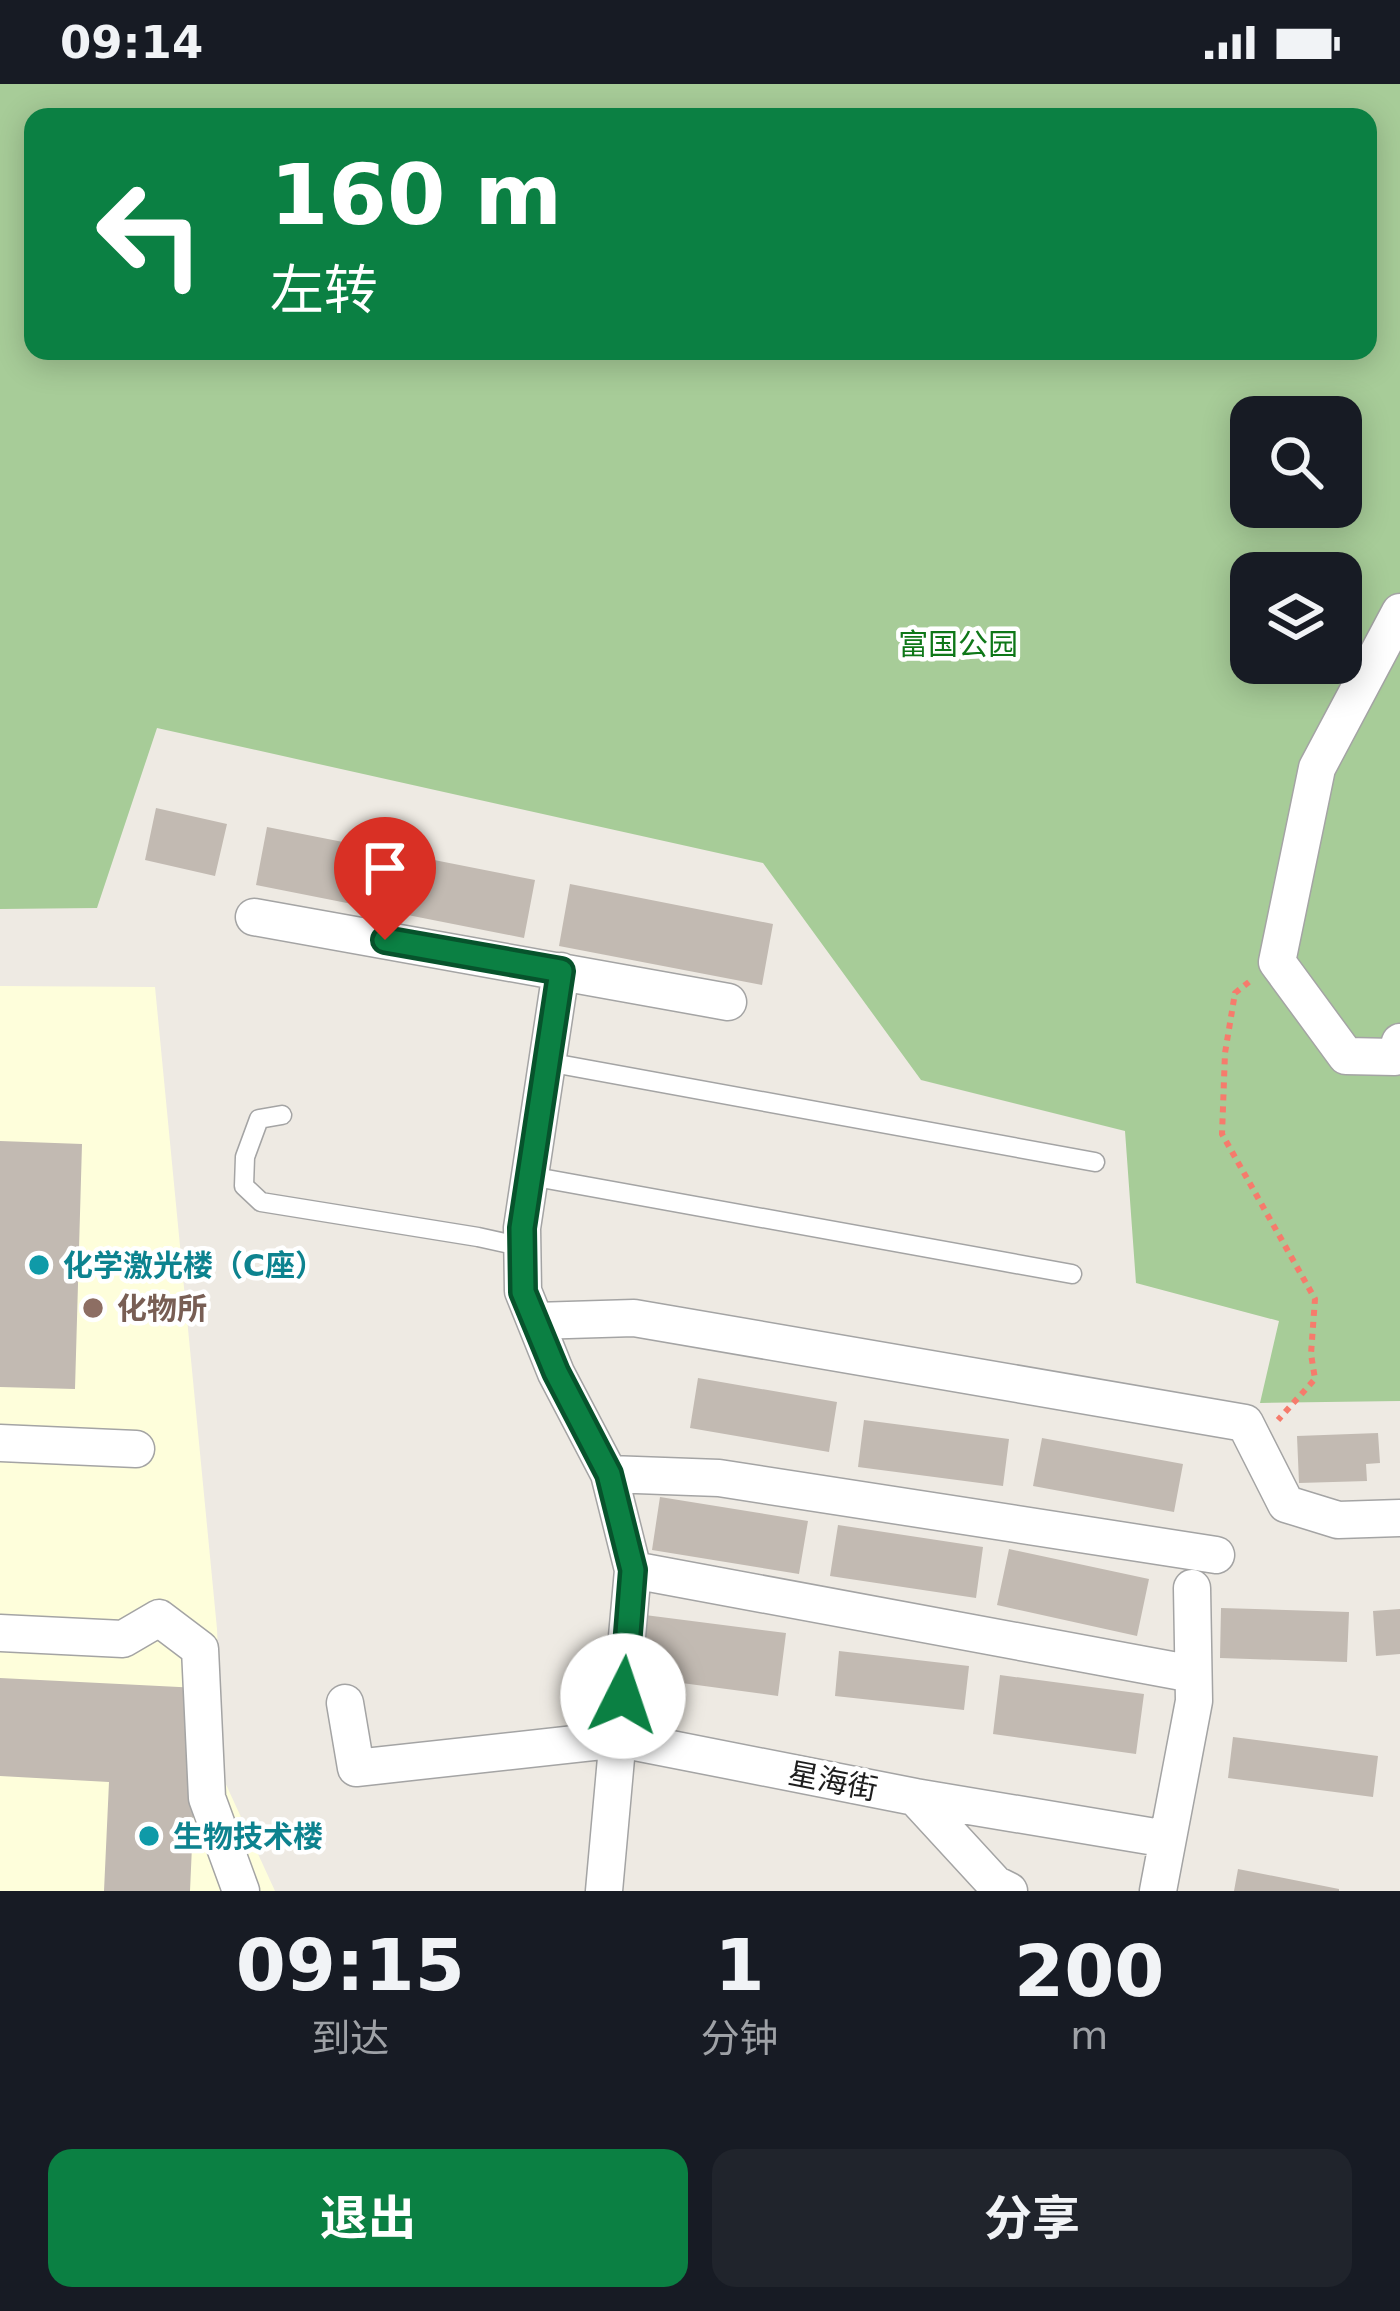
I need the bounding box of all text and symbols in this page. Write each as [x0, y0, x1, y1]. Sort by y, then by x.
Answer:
text: 09:14 [60, 16, 203, 69]
text: 160 m [270, 146, 562, 244]
icon: left [72, 156, 228, 312]
text: 左转 [270, 259, 378, 322]
map controls [1230, 396, 1362, 684]
button: search [1230, 396, 1362, 528]
button: layers [1230, 552, 1362, 684]
park label: 富国公园 [898, 627, 1018, 662]
pin [334, 817, 436, 940]
icon: arrive [352, 835, 418, 901]
place label: 化学激光楼（C座） [63, 1248, 325, 1283]
marker: 化学激光楼（C座） [26, 1252, 52, 1278]
place label: 化物所 [117, 1291, 207, 1326]
marker: 化物所 [80, 1295, 106, 1321]
position arrow [560, 1633, 686, 1759]
street label: 星海街 [785, 1755, 881, 1807]
place label: 生物技术楼 [173, 1819, 323, 1854]
marker: 生物技术楼 [136, 1823, 162, 1849]
text: 09:15 [236, 1923, 465, 2007]
text: 1 [714, 1923, 765, 2007]
text: 200 [1014, 1929, 1164, 2013]
text: m [1070, 2013, 1108, 2058]
text: 到达 [311, 2016, 389, 2061]
text: 分钟 [700, 2016, 778, 2061]
button: 退出 [48, 2149, 688, 2287]
button: 分享 [712, 2149, 1352, 2287]

